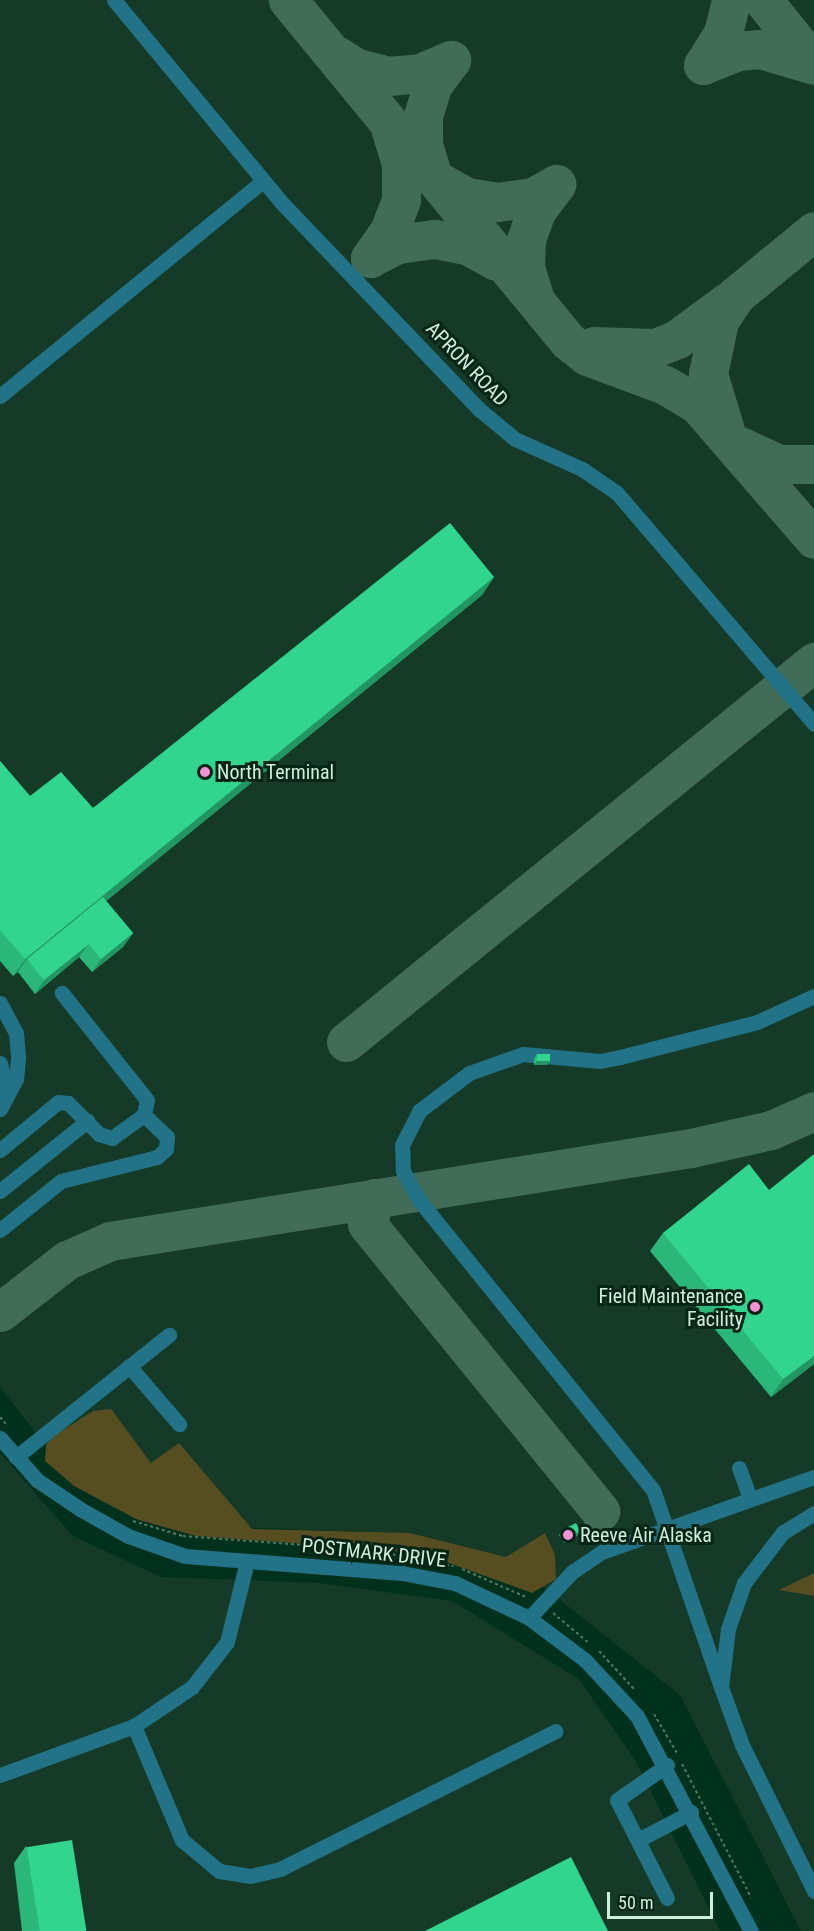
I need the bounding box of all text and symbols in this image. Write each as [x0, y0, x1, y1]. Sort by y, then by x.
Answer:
street label: APRON ROAD [421, 317, 513, 411]
place label: North Terminal [217, 760, 335, 784]
marker: North Terminal [198, 765, 212, 779]
place label: Field Maintenance Facility [598, 1284, 743, 1331]
marker: Field Maintenance Facility [748, 1300, 762, 1314]
place label: Reeve Air Alaska [580, 1523, 712, 1547]
marker: Reeve Air Alaska [561, 1528, 575, 1542]
street label: POSTMARK DRIVE [301, 1533, 447, 1573]
scale bar [610, 1880, 716, 1918]
text: 50 m [618, 1892, 653, 1913]

